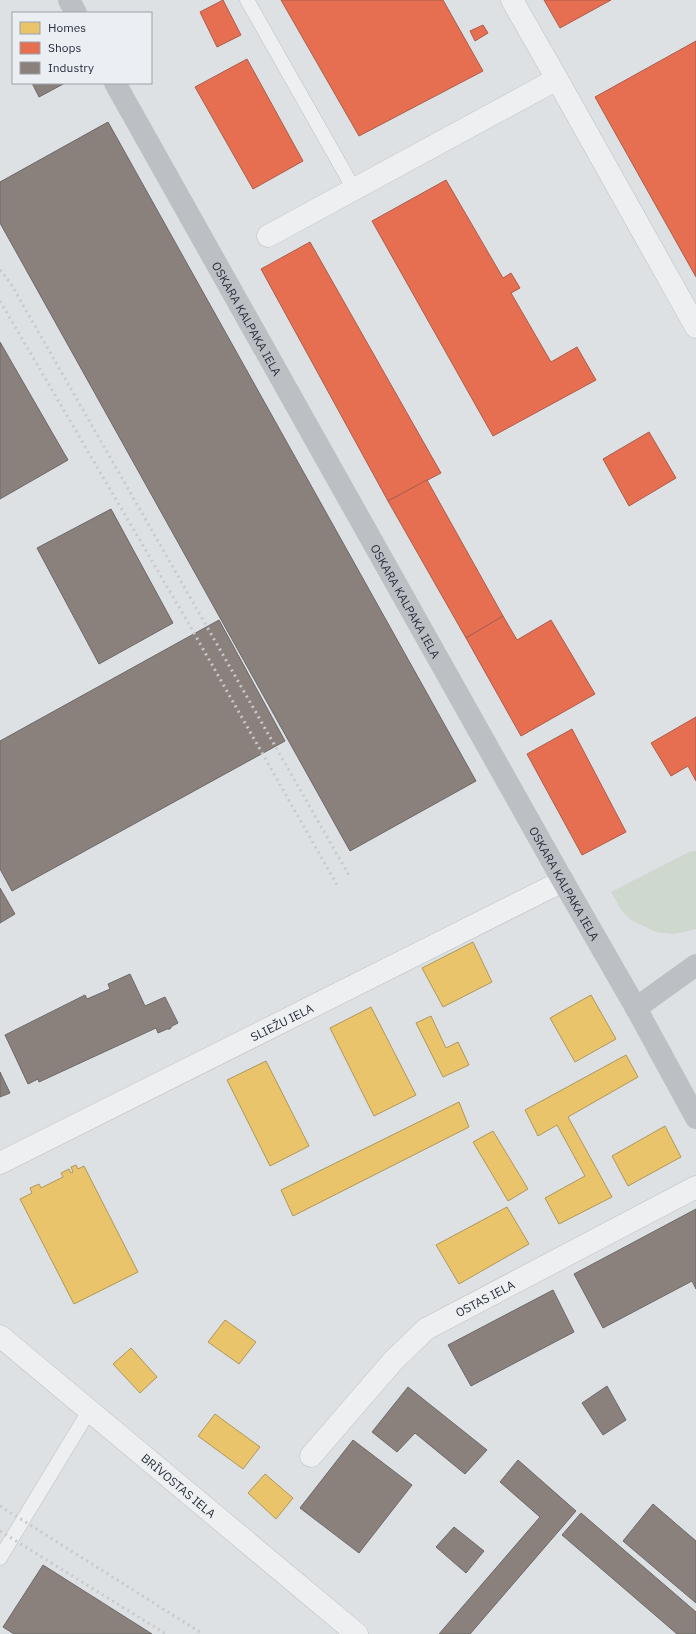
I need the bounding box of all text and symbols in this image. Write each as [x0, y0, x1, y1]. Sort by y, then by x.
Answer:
legend [12, 12, 152, 84]
text: Homes [48, 20, 86, 35]
text: Shops [48, 40, 81, 55]
text: Industry [48, 60, 94, 75]
street label: OSKARA KALPAKA IELA [209, 259, 285, 378]
street label: OSKARA KALPAKA IELA [368, 541, 444, 661]
street label: OSKARA KALPAKA IELA [526, 824, 603, 943]
street label: SLIEŽU IELA [248, 1000, 316, 1044]
street label: OSTAS IELA [453, 1276, 517, 1320]
street label: BRĪVOSTAS IELA [139, 1450, 219, 1521]

